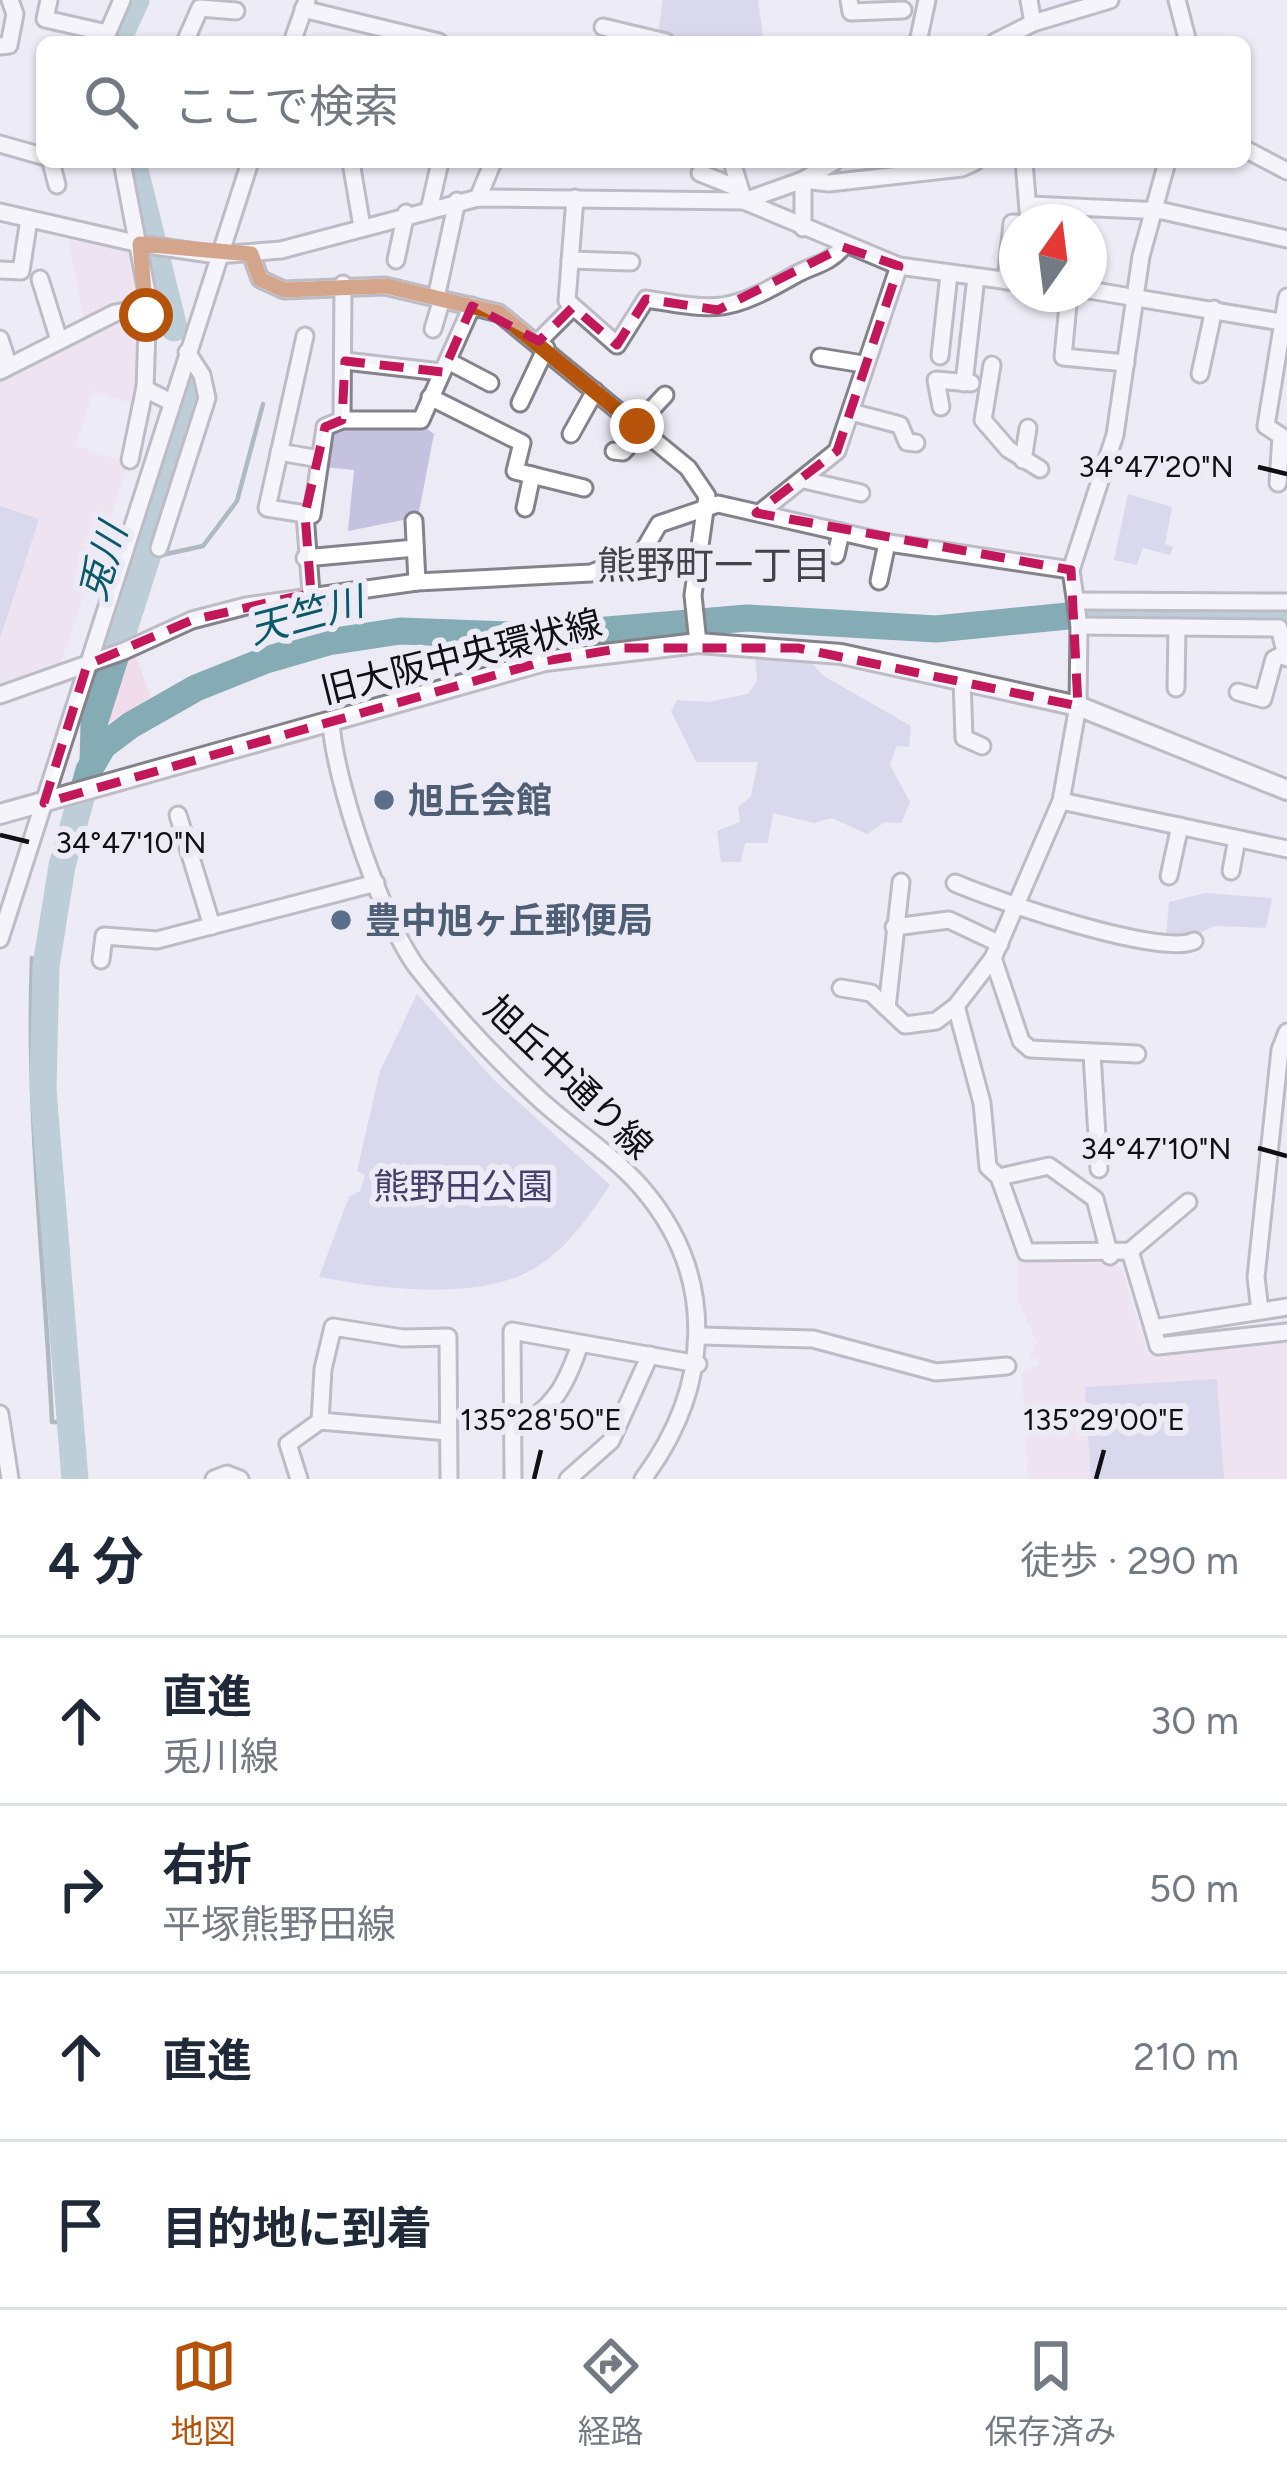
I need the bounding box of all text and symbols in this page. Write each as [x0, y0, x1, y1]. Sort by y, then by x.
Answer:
search box [36, 36, 1251, 168]
icon: search [78, 69, 144, 135]
text: ここで検索 [174, 79, 399, 133]
north arrow [999, 204, 1107, 312]
route start [119, 288, 173, 342]
route end [610, 399, 664, 453]
text: 34°47'20"N [1078, 448, 1234, 485]
water label: 兎川 [69, 514, 138, 606]
district label: 熊野町一丁目 [597, 542, 831, 589]
water label: 天竺川 [244, 577, 373, 653]
street label: 旧大阪中央環状線 [316, 601, 606, 712]
place label: 旭丘会館 [408, 779, 552, 822]
marker: 旭丘会館 [371, 787, 397, 813]
text: 34°47'10"N [55, 824, 207, 861]
place label: 豊中旭ヶ丘郵便局 [365, 899, 653, 942]
marker: 豊中旭ヶ丘郵便局 [328, 907, 354, 933]
street label: 旭丘中通り線 [476, 987, 661, 1168]
text: 34°47'10"N [1080, 1130, 1232, 1167]
park label: 熊野田公園 [373, 1165, 553, 1208]
text: 135°28'50"E [460, 1401, 622, 1438]
text: 135°29'00"E [1023, 1401, 1185, 1438]
text: 4 分 [48, 1531, 143, 1592]
text: 徒歩 · 290 m [1020, 1537, 1239, 1584]
text: 直進 [162, 1669, 252, 1723]
icon: ahead [48, 1688, 114, 1754]
text: 30 m [1150, 1697, 1239, 1744]
text: 兎川線 [162, 1733, 279, 1780]
text: 右折 [162, 1837, 252, 1891]
icon: right [48, 1856, 114, 1922]
text: 50 m [1149, 1865, 1239, 1912]
text: 平塚熊野田線 [162, 1901, 396, 1948]
icon: ahead [48, 2024, 114, 2090]
text: 直進 [162, 2033, 252, 2087]
text: 210 m [1133, 2033, 1239, 2080]
icon: arrive [48, 2192, 114, 2258]
text: 目的地に到着 [162, 2201, 432, 2255]
tab: 地図 [171, 2333, 237, 2453]
tab: 経路 [578, 2333, 644, 2453]
tab: 保存済み [985, 2333, 1117, 2453]

